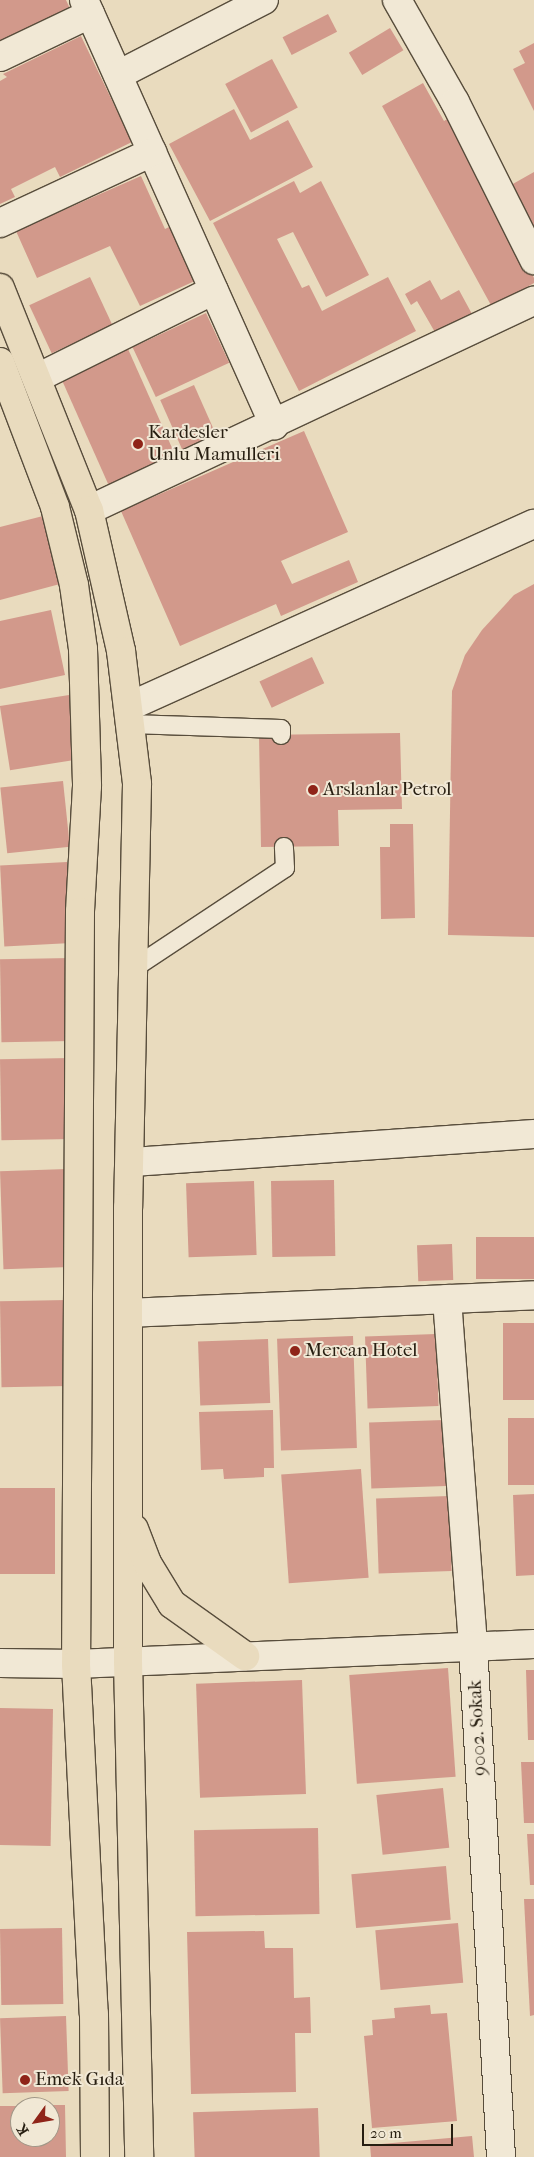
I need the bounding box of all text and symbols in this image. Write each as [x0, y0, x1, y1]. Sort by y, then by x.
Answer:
place label: Kardesler Unlu Mamulleri [148, 422, 280, 466]
marker: Kardesler Unlu Mamulleri [132, 438, 144, 450]
place label: Arslanlar Petrol [323, 779, 452, 801]
marker: Arslanlar Petrol [307, 784, 319, 796]
place label: Mercan Hotel [305, 1340, 418, 1362]
marker: Mercan Hotel [289, 1345, 301, 1357]
street label: 9002. Sokak [464, 1679, 492, 1777]
place label: Emek Gıda [35, 2069, 124, 2091]
marker: Emek Gıda [19, 2074, 31, 2086]
north arrow [10, 2097, 60, 2147]
scale bar [364, 2114, 455, 2146]
text: K [13, 2121, 33, 2139]
text: 20 m [370, 2124, 402, 2142]

